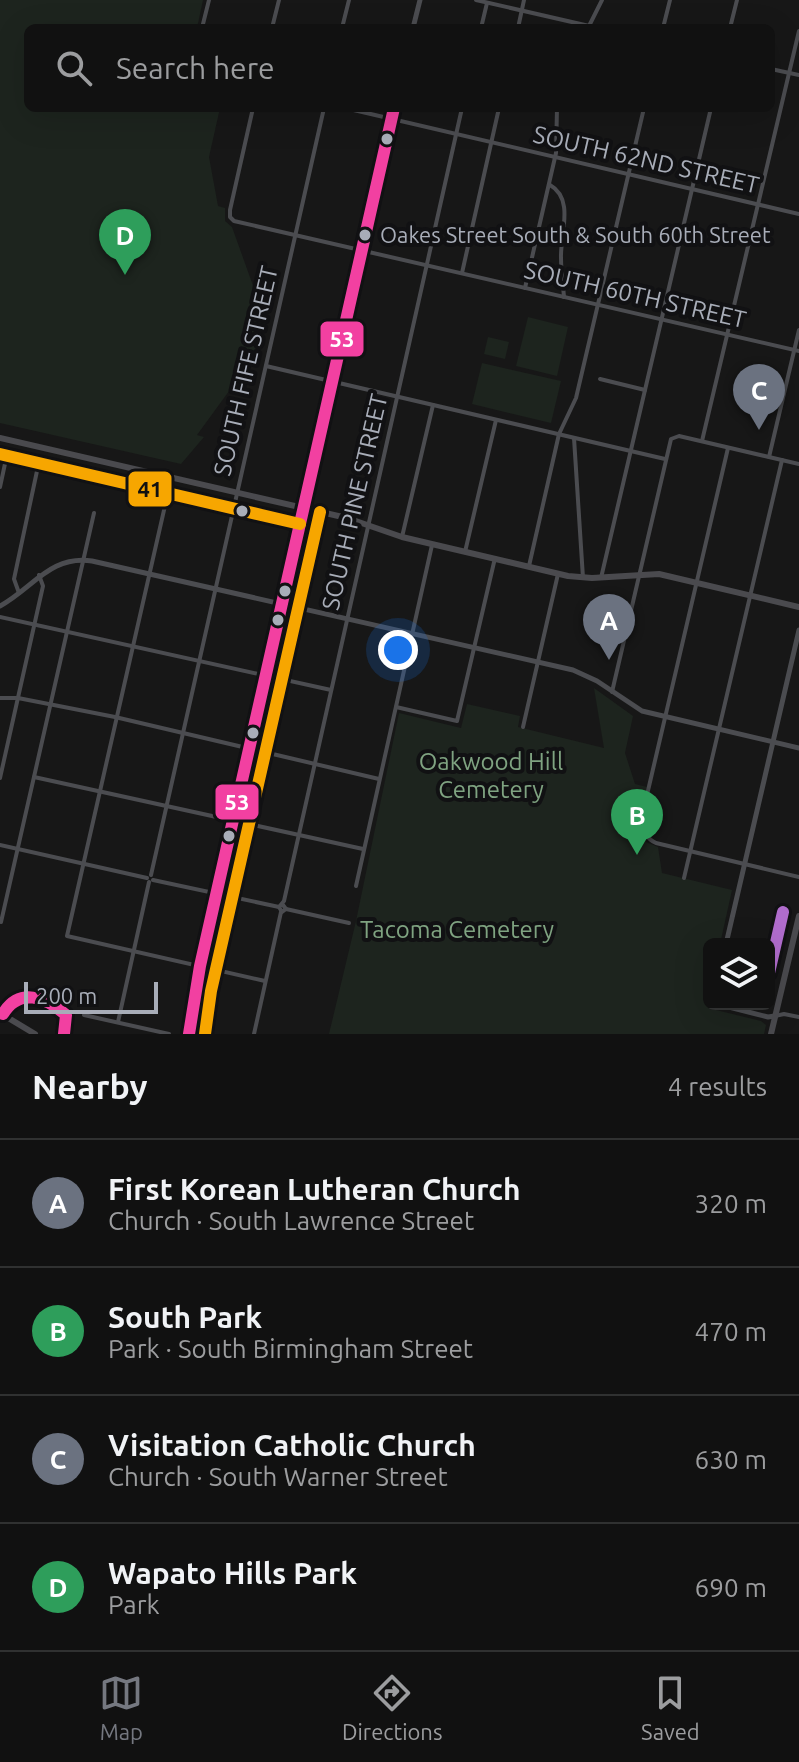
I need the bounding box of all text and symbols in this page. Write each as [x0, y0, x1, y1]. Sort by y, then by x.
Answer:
search box [24, 24, 775, 112]
icon: search [52, 46, 96, 90]
text: Search here [116, 51, 275, 85]
street label: SOUTH 62ND STREET [531, 120, 762, 199]
unlabelled marker [379, 131, 395, 147]
pin: D [99, 209, 151, 275]
place label: Oakes Street South & South 60th Street [380, 222, 771, 247]
marker: Oakes Street South & South 60th Street [357, 227, 373, 243]
street label: SOUTH 60TH STREET [522, 256, 749, 333]
street label: SOUTH FIFE STREET [208, 263, 283, 478]
line badge: 53 [319, 320, 365, 358]
text: 53 [330, 326, 354, 351]
pin: C [733, 364, 785, 430]
street label: SOUTH PINE STREET [317, 391, 393, 613]
line badge: 41 [127, 470, 173, 508]
text: 41 [138, 476, 162, 501]
unlabelled marker [234, 503, 250, 519]
unlabelled marker [277, 583, 293, 599]
pin: A [583, 594, 635, 660]
unlabelled marker [270, 612, 286, 628]
your location [378, 630, 418, 670]
unlabelled marker [245, 725, 261, 741]
park label: Oakwood Hill Cemetery [419, 748, 563, 803]
line badge: 53 [214, 783, 260, 821]
text: 53 [225, 789, 249, 814]
pin: B [611, 789, 663, 855]
unlabelled marker [221, 828, 237, 844]
park label: Tacoma Cemetery [360, 916, 554, 943]
map controls [703, 938, 775, 1010]
button: layers [703, 938, 775, 1010]
scale bar [24, 978, 158, 1014]
text: 200 m [36, 983, 97, 1008]
text: Nearby [32, 1067, 147, 1105]
text: 4 results [668, 1072, 767, 1101]
text: First Korean Lutheran Church [108, 1172, 521, 1206]
text: A [49, 1189, 67, 1218]
text: 320 m [695, 1189, 767, 1218]
text: Church · South Lawrence Street [108, 1206, 474, 1235]
text: South Park [108, 1300, 262, 1334]
text: B [49, 1317, 67, 1346]
text: 470 m [695, 1317, 767, 1346]
text: Park · South Birmingham Street [108, 1334, 473, 1363]
text: Visitation Catholic Church [108, 1428, 476, 1462]
text: C [50, 1445, 66, 1474]
text: 630 m [695, 1445, 767, 1474]
text: Church · South Warner Street [108, 1462, 448, 1491]
text: Wapato Hills Park [108, 1556, 357, 1590]
text: D [49, 1573, 67, 1602]
text: 690 m [695, 1573, 767, 1602]
text: Park [108, 1590, 160, 1619]
tab: Map [99, 1671, 143, 1744]
tab: Directions [342, 1671, 442, 1744]
tab: Saved [641, 1671, 700, 1744]

